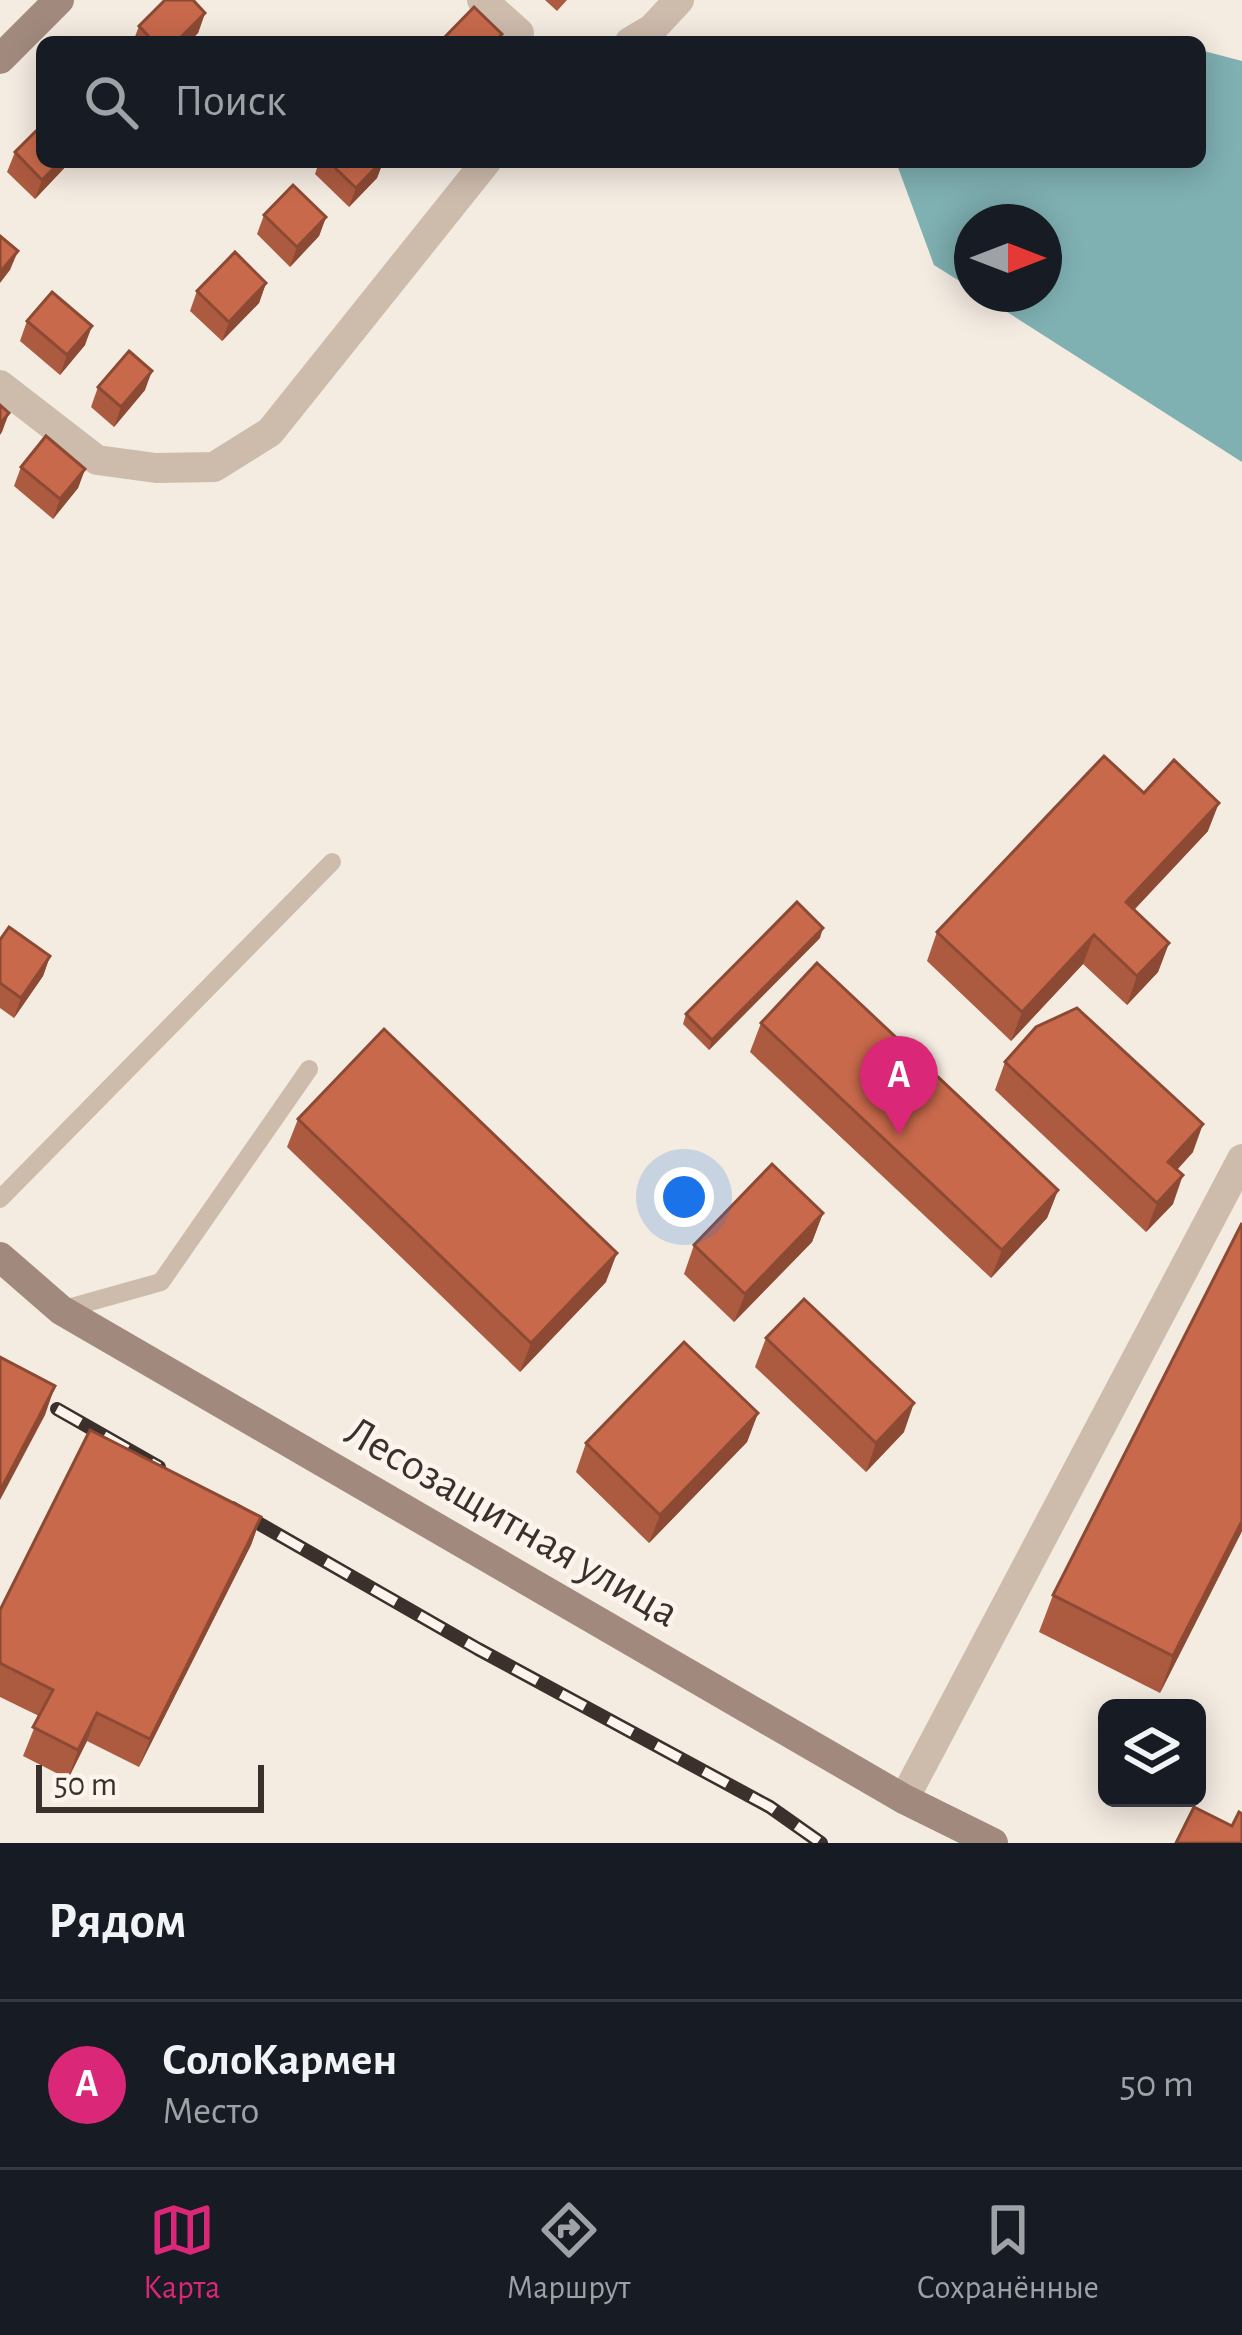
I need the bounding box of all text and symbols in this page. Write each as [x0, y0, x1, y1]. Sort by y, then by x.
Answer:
search box [36, 36, 1206, 168]
icon: search [78, 69, 144, 135]
text: Поиск [174, 79, 286, 124]
north arrow [954, 204, 1062, 312]
pin: A [860, 1036, 938, 1135]
your location [654, 1167, 714, 1227]
street label: Лесозащитная улица [338, 1409, 686, 1636]
map controls [1098, 1699, 1206, 1807]
button: layers [1098, 1699, 1206, 1807]
scale bar [36, 1759, 264, 1812]
text: 50 m [54, 1769, 117, 1802]
text: Рядом [48, 1896, 187, 1947]
text: СолоКармен [162, 2038, 397, 2083]
text: A [75, 2065, 99, 2104]
text: 50 m [1119, 2065, 1194, 2104]
text: Место [162, 2092, 259, 2131]
tab: Карта [143, 2197, 220, 2309]
tab: Маршрут [507, 2197, 630, 2309]
tab: Сохранённые [917, 2197, 1099, 2309]

